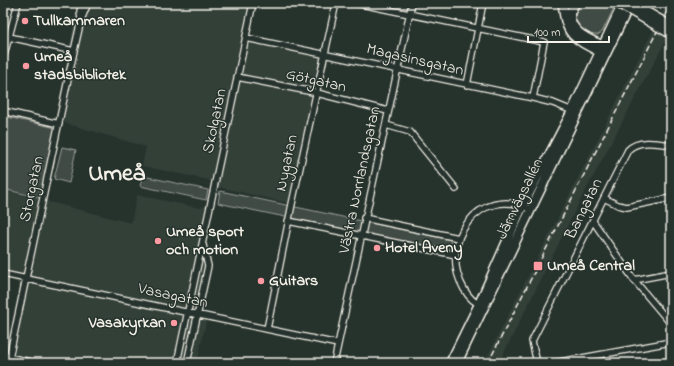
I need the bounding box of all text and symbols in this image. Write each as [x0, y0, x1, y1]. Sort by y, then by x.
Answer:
place label: Tullkammaren [33, 9, 125, 33]
marker: Tullkammaren [20, 16, 30, 26]
scale bar [528, 18, 609, 44]
text: 100 m [534, 24, 561, 42]
street label: Magasinsgatan [364, 37, 466, 83]
place label: Umeå stadsbibliotek [34, 45, 127, 87]
marker: Umeå stadsbibliotek [21, 61, 31, 71]
street label: Götgatan [283, 62, 349, 100]
street label: Skolgatan [196, 86, 234, 156]
street label: Västra Norrlandsgatan [332, 104, 387, 257]
street label: Nygatan [269, 132, 305, 194]
street label: Storgatan [13, 154, 51, 224]
street label: Järnvägsallén [490, 154, 550, 244]
district label: Umeå [88, 157, 146, 192]
street label: Bangatan [559, 174, 609, 244]
place label: Umeå sport och motion [166, 220, 244, 262]
marker: Umeå sport och motion [153, 236, 163, 246]
place label: Hotel Aveny [385, 236, 462, 261]
marker: Hotel Aveny [372, 243, 382, 253]
place label: Umeå Central [547, 254, 635, 278]
marker: Umeå Central [532, 260, 544, 272]
place label: Guitars [269, 269, 318, 293]
marker: Guitars [256, 276, 266, 286]
street label: Vasagatan [135, 277, 210, 315]
place label: Vasakyrkan [88, 311, 166, 336]
marker: Vasakyrkan [169, 318, 179, 328]

